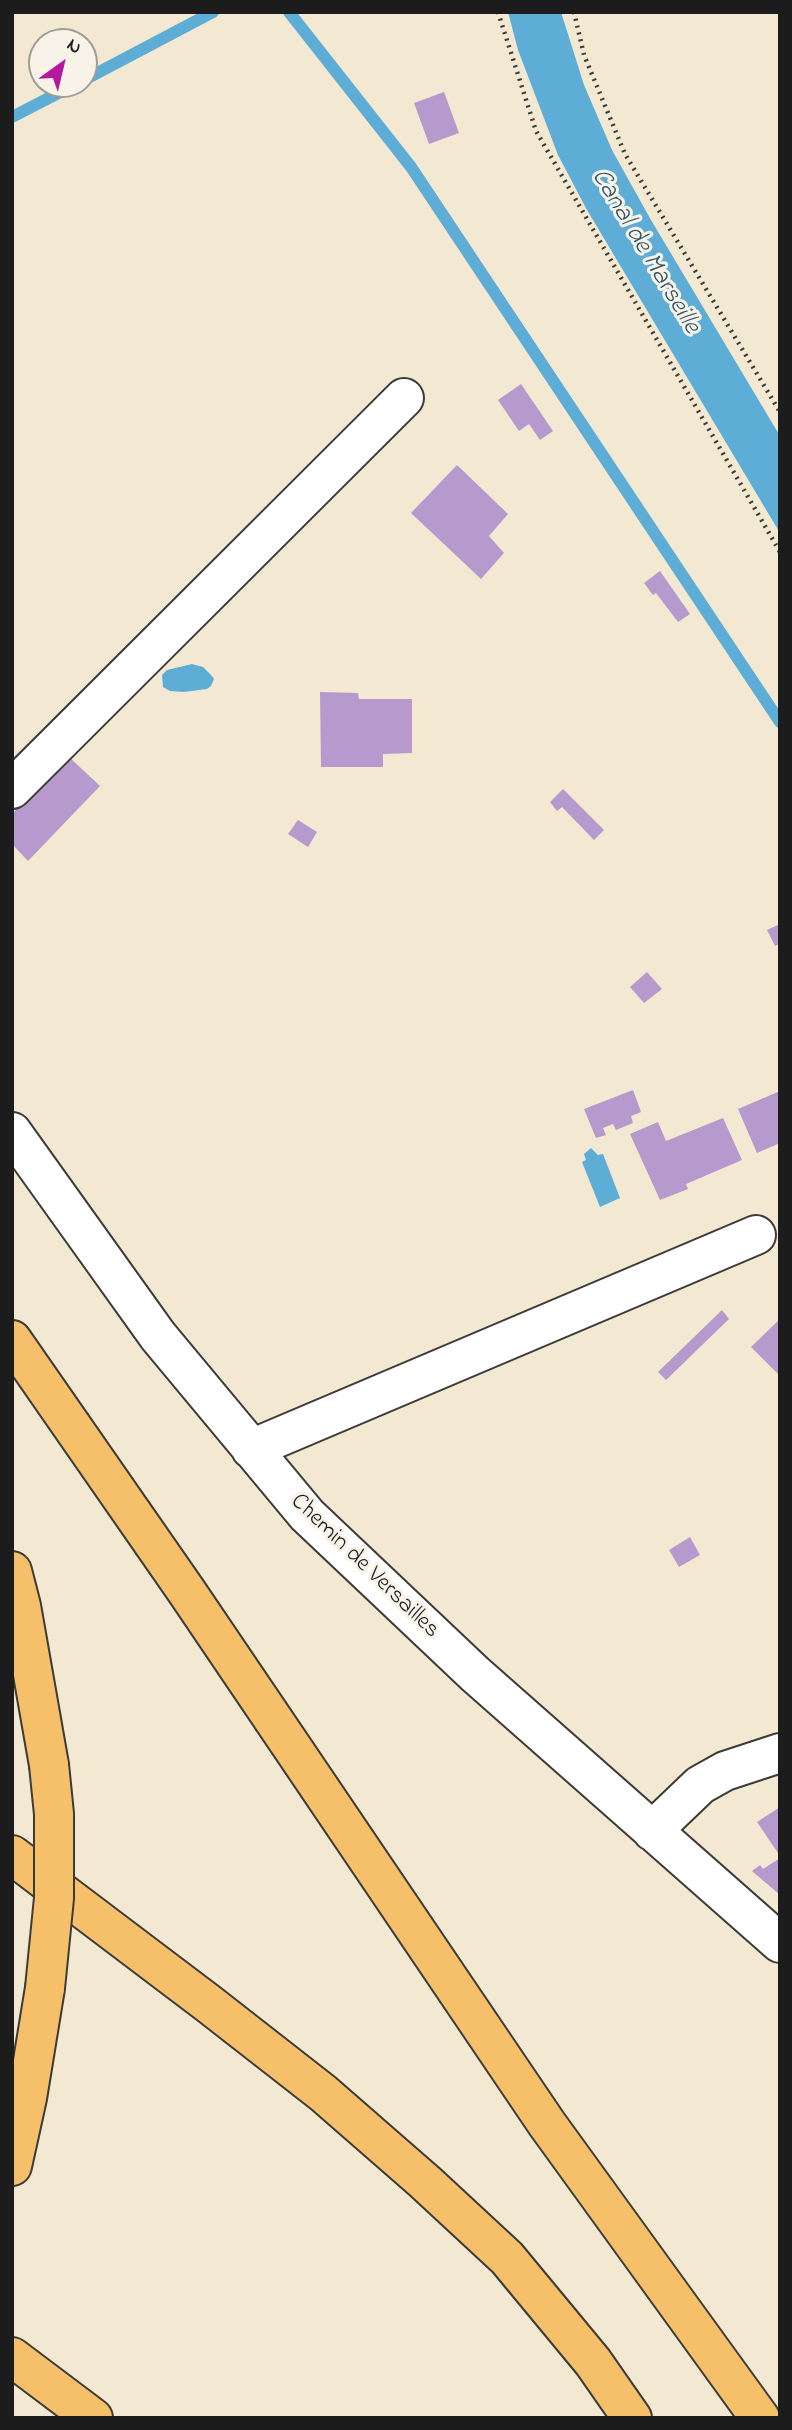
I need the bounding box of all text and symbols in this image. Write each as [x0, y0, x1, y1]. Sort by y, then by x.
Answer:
north arrow [28, 28, 98, 98]
text: N [61, 32, 87, 62]
water label: Canal de Marseille [583, 164, 705, 340]
street label: Chemin de Versailles [283, 1488, 445, 1646]

